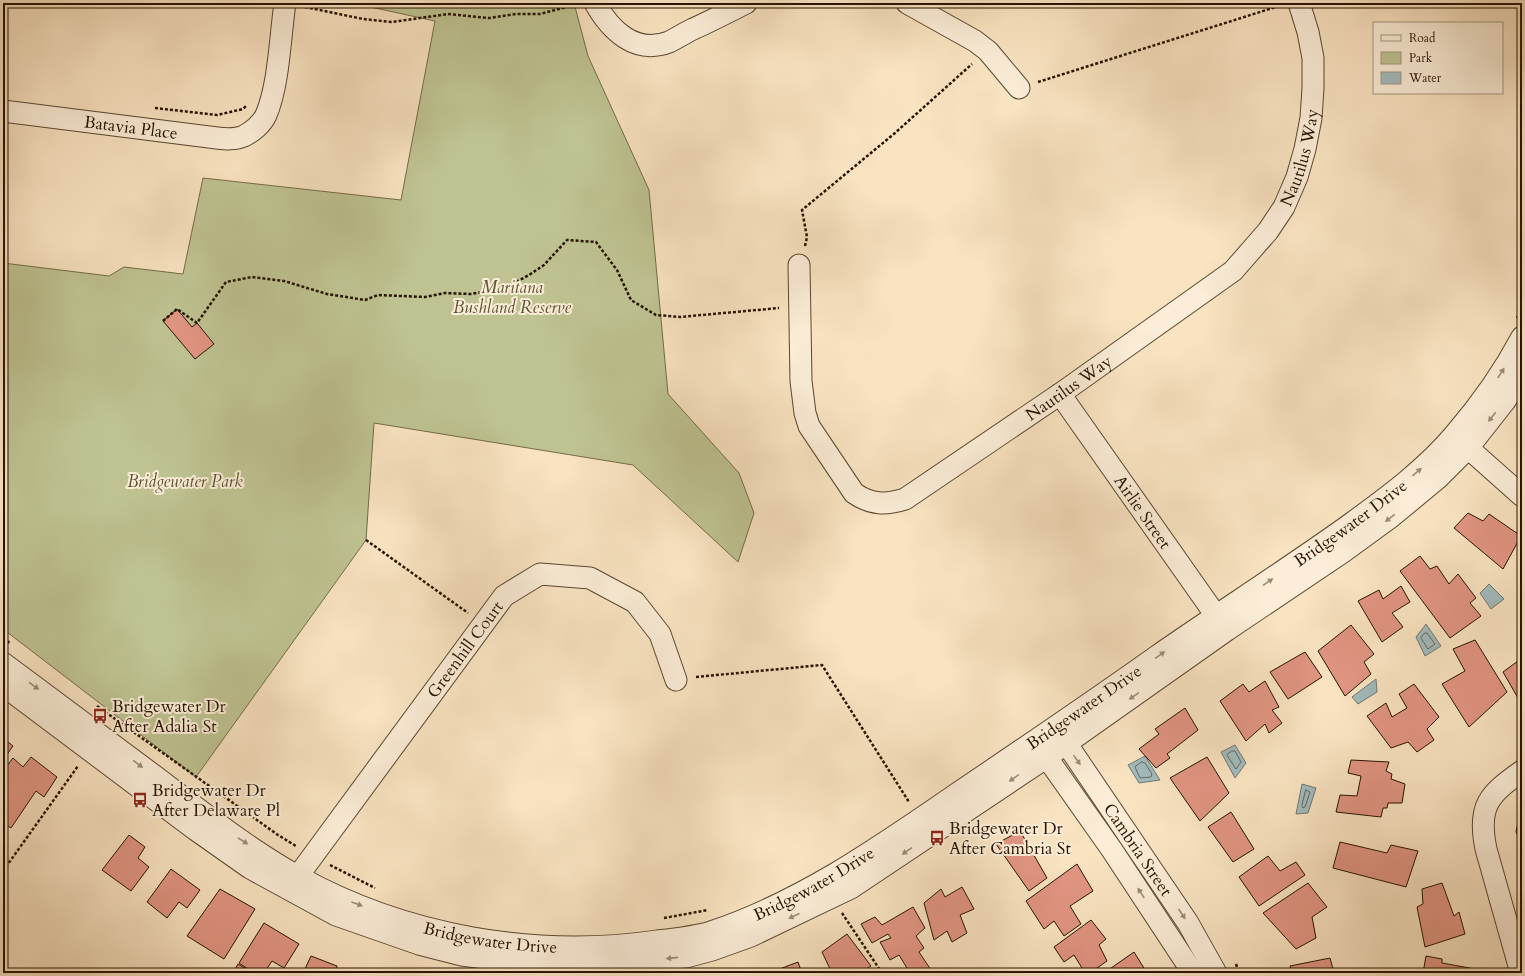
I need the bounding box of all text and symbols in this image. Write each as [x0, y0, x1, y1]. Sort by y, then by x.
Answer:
legend [1373, 22, 1503, 94]
text: Road [1409, 30, 1436, 46]
text: Park [1409, 50, 1433, 66]
text: Water [1408, 70, 1442, 86]
street label: Nautilus Way [1275, 108, 1324, 210]
street label: Batavia Place [83, 110, 179, 145]
park label: Maritana Bushland Reserve [453, 276, 571, 319]
street label: Nautilus Way [1021, 350, 1117, 426]
one-way arrow [1497, 367, 1504, 379]
one-way arrow [1488, 412, 1496, 423]
one-way arrow [1412, 467, 1422, 476]
park label: Bridgewater Park [127, 470, 243, 493]
street label: Airlie Street [1108, 470, 1177, 554]
street label: Bridgewater Drive [1289, 474, 1412, 572]
one-way arrow [1385, 514, 1395, 522]
one-way arrow [1262, 578, 1273, 586]
street label: Greenhill Court [422, 596, 509, 703]
one-way arrow [1154, 651, 1165, 659]
street label: Bridgewater Drive [1022, 660, 1146, 755]
one-way arrow [29, 682, 40, 691]
one-way arrow [1128, 692, 1139, 700]
place label: Bridgewater Dr After Adalia St [112, 695, 226, 738]
bus stop icon: Bridgewater Dr After Adalia St [91, 707, 109, 725]
one-way arrow [1073, 755, 1081, 765]
one-way arrow [133, 760, 144, 768]
one-way arrow [1009, 774, 1019, 782]
place label: Bridgewater Dr After Delaware Pl [152, 779, 281, 822]
bus stop icon: Bridgewater Dr After Delaware Pl [131, 791, 149, 809]
street label: Cambria Street [1098, 799, 1178, 901]
place label: Bridgewater Dr After Cambria St [949, 817, 1071, 860]
bus stop icon: Bridgewater Dr After Cambria St [928, 829, 946, 847]
one-way arrow [237, 838, 249, 845]
street label: Bridgewater Drive [750, 841, 879, 926]
one-way arrow [901, 847, 912, 855]
one-way arrow [1137, 888, 1145, 899]
one-way arrow [351, 901, 363, 907]
one-way arrow [1178, 908, 1185, 920]
one-way arrow [789, 913, 800, 919]
street label: Bridgewater Drive [421, 917, 558, 959]
one-way arrow [666, 955, 678, 961]

